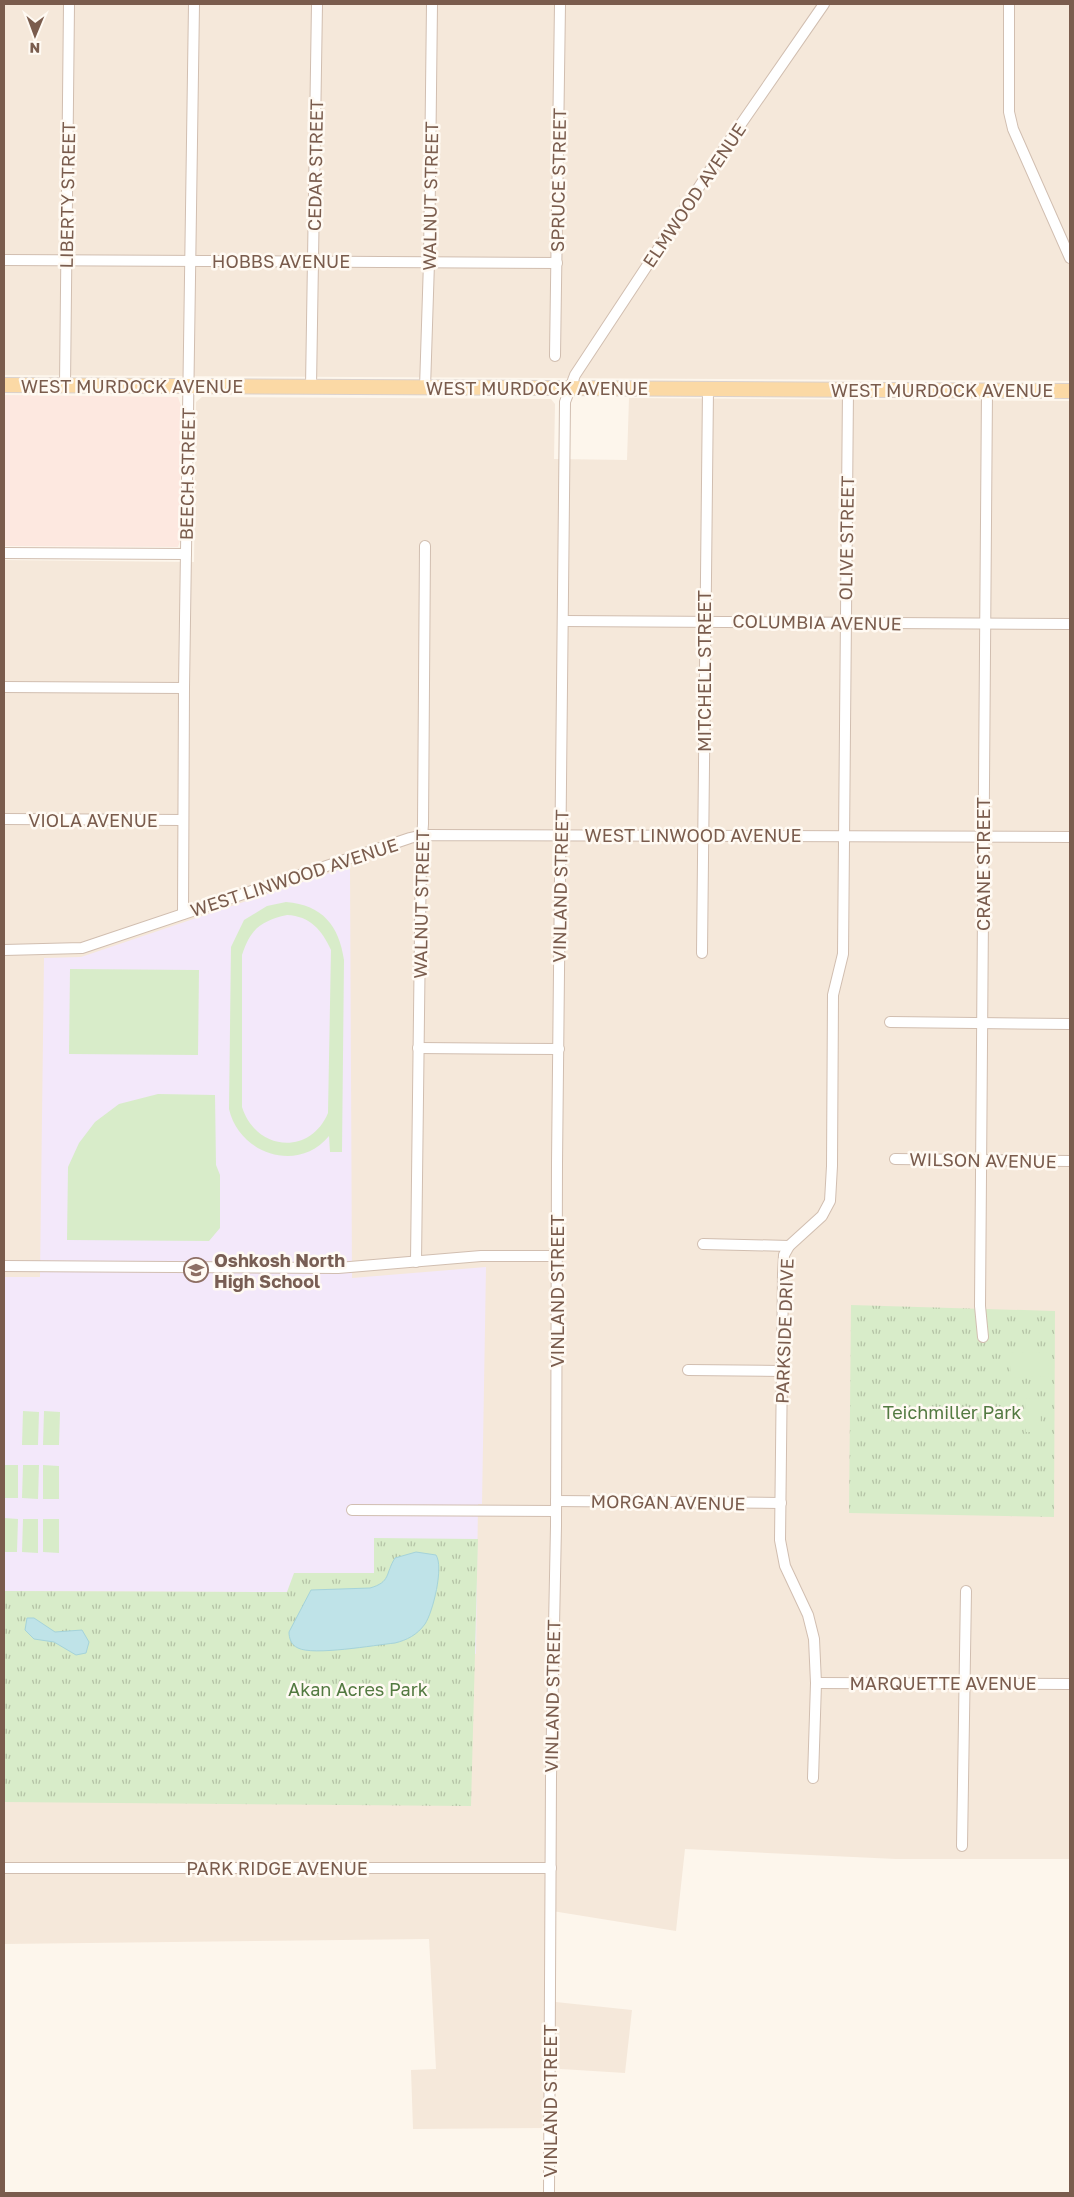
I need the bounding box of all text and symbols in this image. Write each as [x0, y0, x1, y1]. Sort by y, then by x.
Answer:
north arrow [10, 10, 60, 60]
text: N [29, 40, 40, 57]
street label: CEDAR STREET [303, 99, 327, 231]
street label: SPRUCE STREET [546, 108, 570, 252]
street label: ELMWOOD AVENUE [638, 119, 750, 271]
street label: LIBERTY STREET [55, 121, 79, 269]
street label: WALNUT STREET [418, 121, 442, 271]
street label: HOBBS AVENUE [212, 250, 350, 272]
street label: WEST MURDOCK AVENUE [21, 375, 243, 397]
street label: WEST MURDOCK AVENUE [426, 377, 648, 399]
street label: WEST MURDOCK AVENUE [831, 379, 1053, 401]
street label: BEECH STREET [175, 408, 199, 540]
street label: OLIVE STREET [834, 475, 858, 601]
street label: MITCHELL STREET [693, 590, 715, 752]
street label: COLUMBIA AVENUE [732, 610, 902, 634]
street label: CRANE STREET [972, 797, 994, 931]
street label: VIOLA AVENUE [28, 809, 158, 831]
street label: VINLAND STREET [548, 809, 572, 963]
street label: WEST LINWOOD AVENUE [585, 824, 801, 846]
street label: WALNUT STREET [409, 829, 433, 979]
street label: WEST LINWOOD AVENUE [187, 833, 401, 921]
street label: WILSON AVENUE [909, 1148, 1057, 1172]
street label: VINLAND STREET [546, 1214, 568, 1368]
place label: Oshkosh North High School [214, 1249, 345, 1292]
school or university icon: Oshkosh North High School [183, 1257, 209, 1283]
street label: PARKSIDE DRIVE [770, 1258, 798, 1404]
park label: Teichmiller Park [883, 1401, 1021, 1423]
street label: MORGAN AVENUE [590, 1490, 746, 1514]
street label: VINLAND STREET [540, 1619, 564, 1773]
street label: MARQUETTE AVENUE [849, 1672, 1037, 1694]
park label: Akan Acres Park [288, 1678, 428, 1700]
street label: PARK RIDGE AVENUE [186, 1857, 368, 1879]
street label: VINLAND STREET [539, 2024, 561, 2178]

